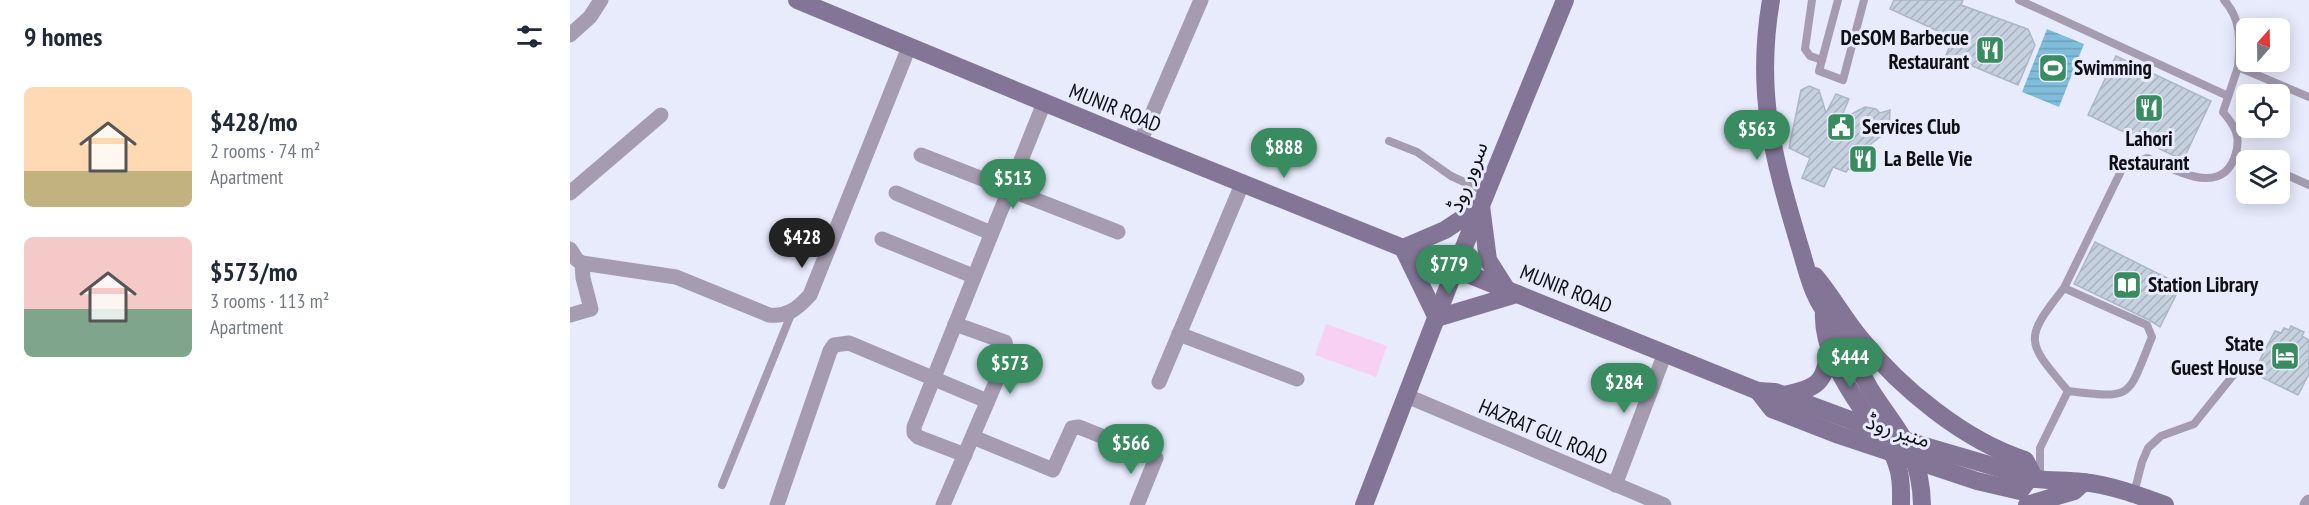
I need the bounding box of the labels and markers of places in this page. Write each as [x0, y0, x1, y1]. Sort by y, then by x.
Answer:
place label: DeSOM Barbecue Restaurant [1841, 24, 1969, 75]
restaurant icon: DeSOM Barbecue Restaurant [1974, 34, 2006, 66]
sports icon: Swimming [2037, 52, 2069, 84]
place label: Swimming [2074, 54, 2152, 81]
restaurant icon: Lahori Restaurant [2133, 92, 2165, 124]
pin: $563 [1721, 110, 1793, 161]
public building icon: Services Club [1825, 111, 1857, 143]
place label: Services Club [1862, 113, 1960, 140]
place label: Lahori Restaurant [2109, 125, 2189, 176]
pin: $888 [1248, 128, 1320, 179]
restaurant icon: La Belle Vie [1847, 143, 1879, 175]
place label: La Belle Vie [1884, 145, 1972, 172]
pin: $513 [977, 159, 1049, 210]
pin: $428 [766, 218, 838, 269]
pin: $779 [1413, 245, 1485, 296]
library icon: Station Library [2111, 269, 2143, 301]
place label: Station Library [2148, 271, 2259, 298]
place label: State Guest House [2171, 330, 2264, 381]
pin: $444 [1814, 338, 1886, 389]
hotel icon: State Guest House [2269, 340, 2301, 372]
pin: $573 [974, 344, 1046, 395]
pin: $284 [1588, 363, 1660, 414]
pin: $566 [1095, 424, 1167, 475]

